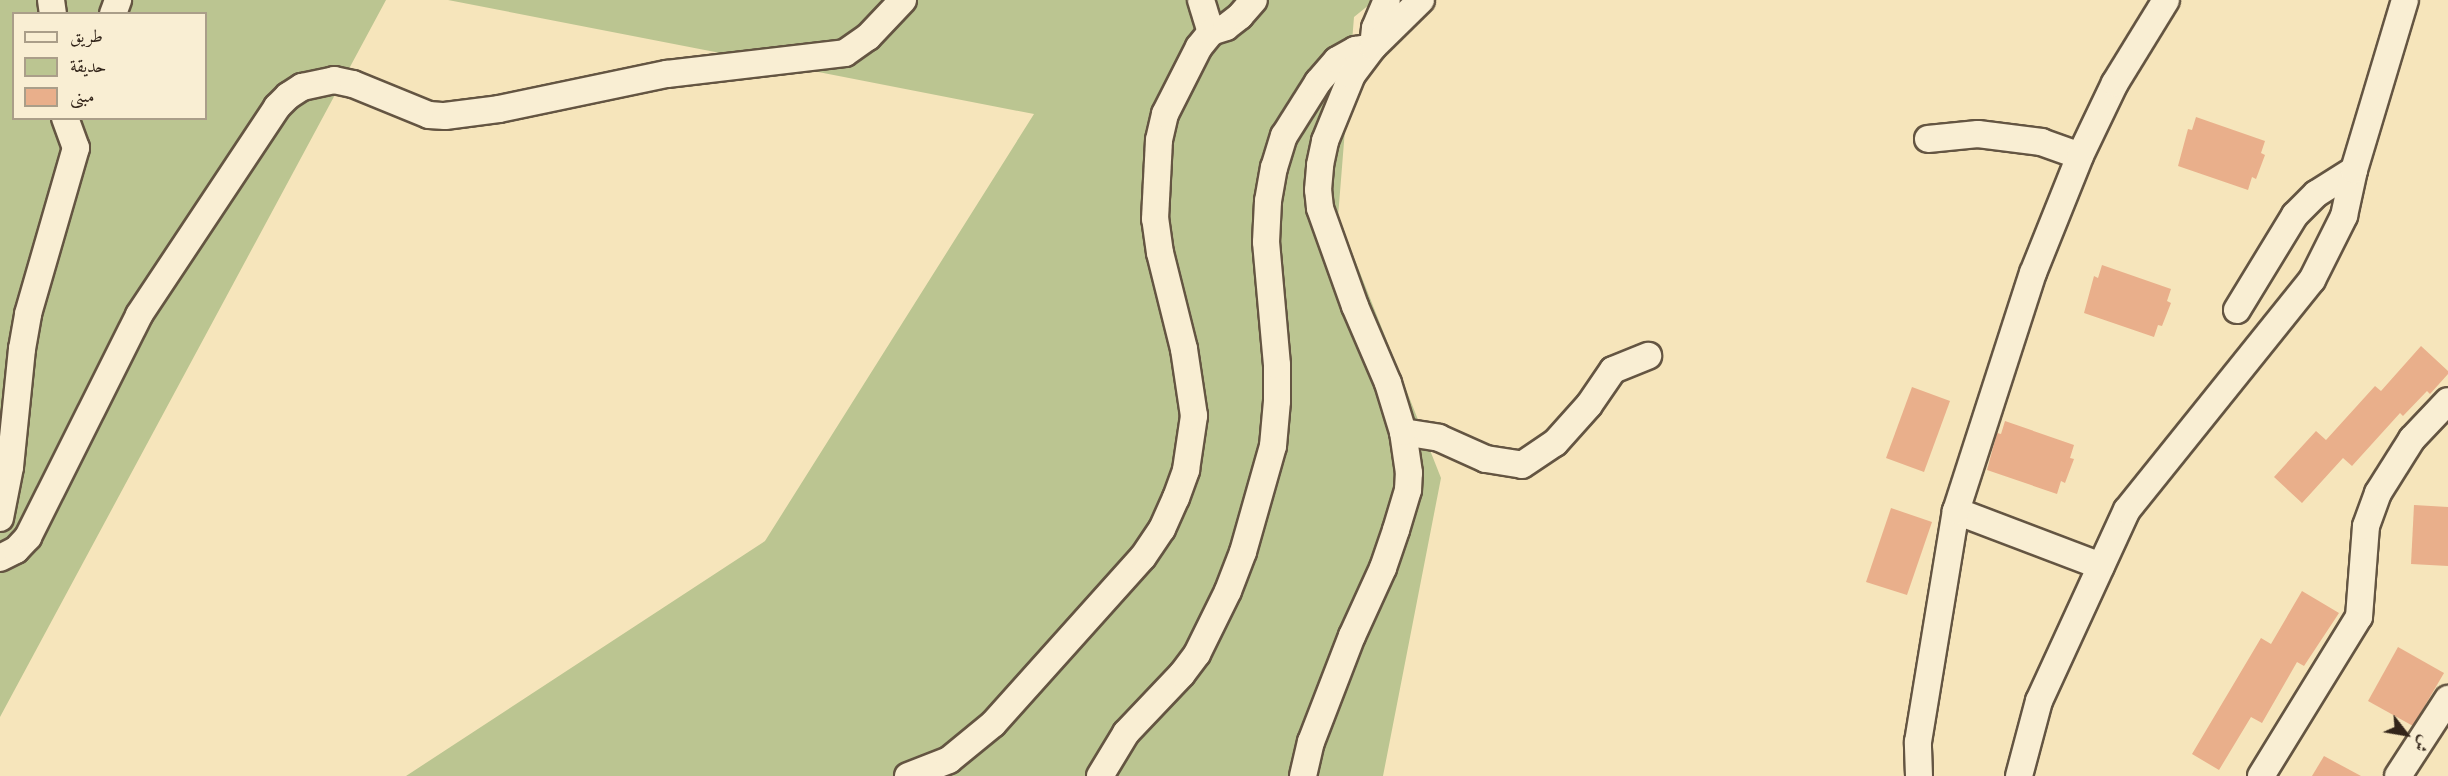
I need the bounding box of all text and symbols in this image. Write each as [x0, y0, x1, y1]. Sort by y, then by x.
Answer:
legend [12, 12, 207, 120]
text: طريق [70, 28, 103, 46]
text: حديقة [70, 58, 106, 76]
text: مبنى [70, 88, 95, 106]
north arrow [2376, 704, 2436, 764]
text: ش [2410, 732, 2432, 754]

